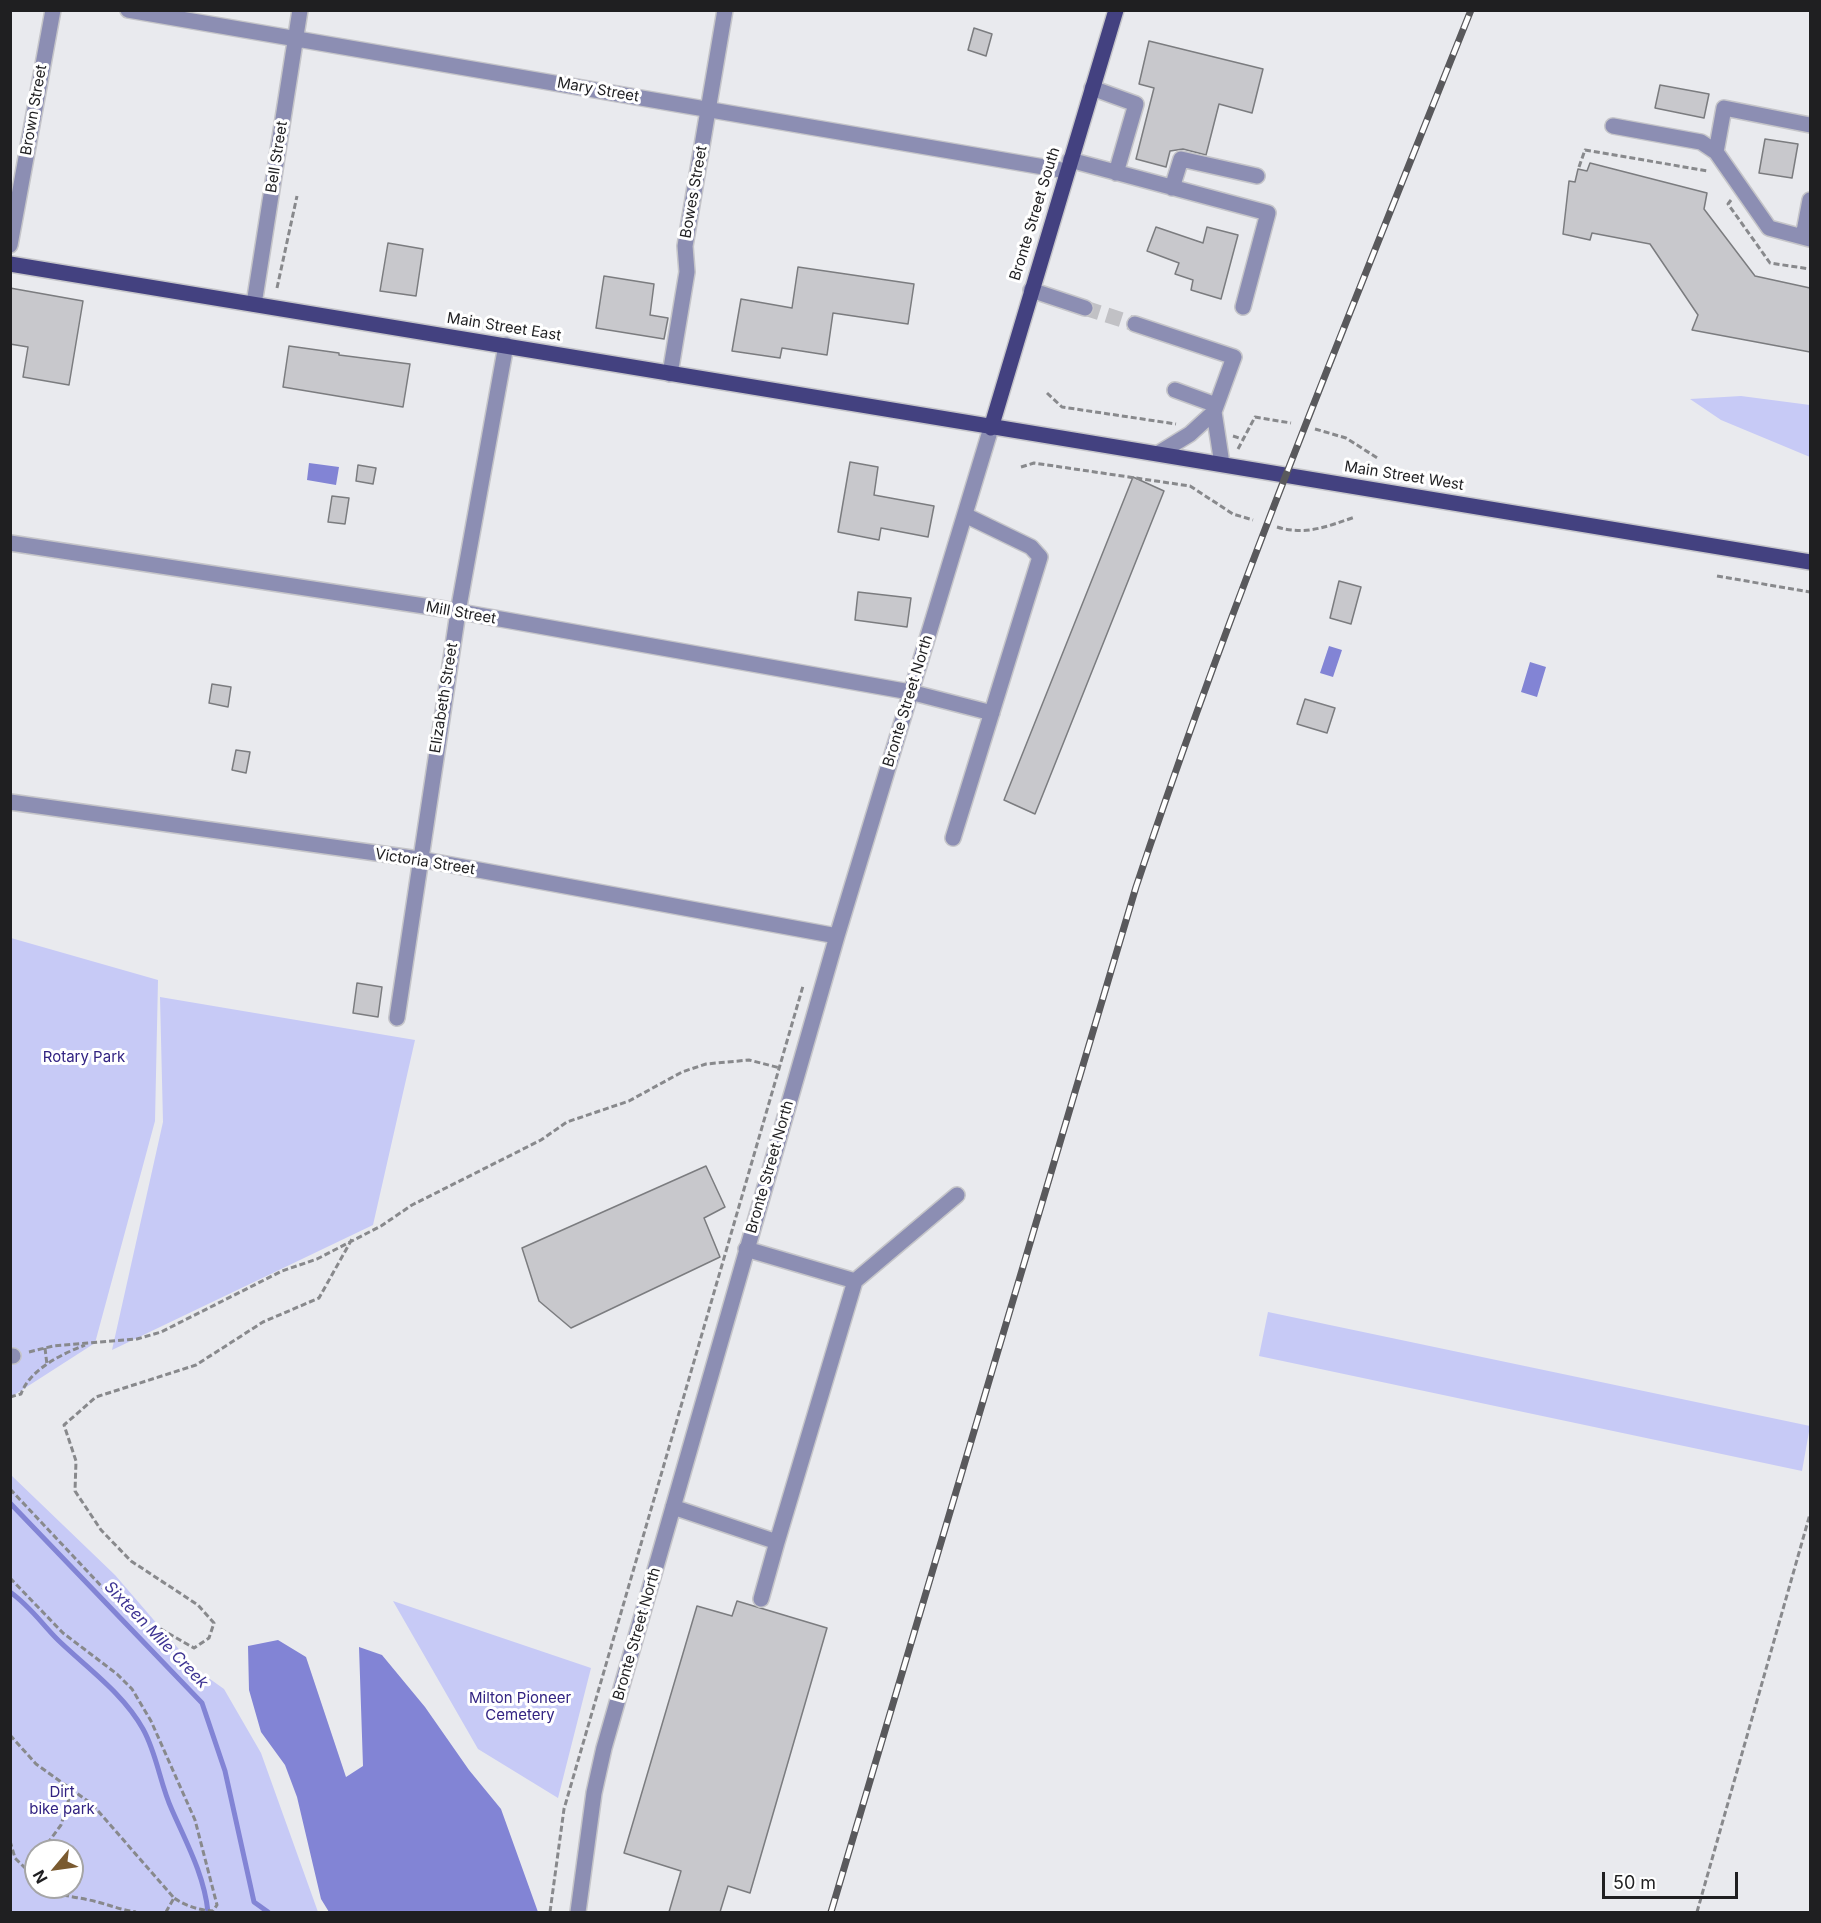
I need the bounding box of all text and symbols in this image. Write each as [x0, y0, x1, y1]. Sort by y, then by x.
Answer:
street label: Brown Street [17, 63, 51, 157]
street label: Mary Street [556, 74, 640, 106]
street label: Bell Street [262, 120, 292, 194]
street label: Bowes Street [677, 144, 711, 240]
street label: Bronte Street South [1006, 145, 1064, 283]
street label: Main Street East [446, 309, 562, 345]
street label: Main Street West [1343, 458, 1465, 494]
street label: Mill Street [424, 598, 498, 628]
street label: Bronte Street North [879, 633, 937, 769]
street label: Elizabeth Street [426, 642, 462, 754]
street label: Victoria Street [374, 845, 476, 879]
park label: Rotary Park [43, 1048, 125, 1066]
street label: Bronte Street North [742, 1099, 798, 1235]
street label: Bronte Street North [609, 1566, 665, 1702]
water label: Sixteen Mile Creek [100, 1578, 212, 1692]
park label: Milton Pioneer Cemetery [469, 1689, 571, 1724]
park label: Dirt bike park [29, 1783, 95, 1818]
north arrow [24, 1839, 84, 1899]
scale bar [1605, 1860, 1742, 1898]
text: N [28, 1867, 52, 1887]
text: 50 m [1613, 1872, 1656, 1893]

